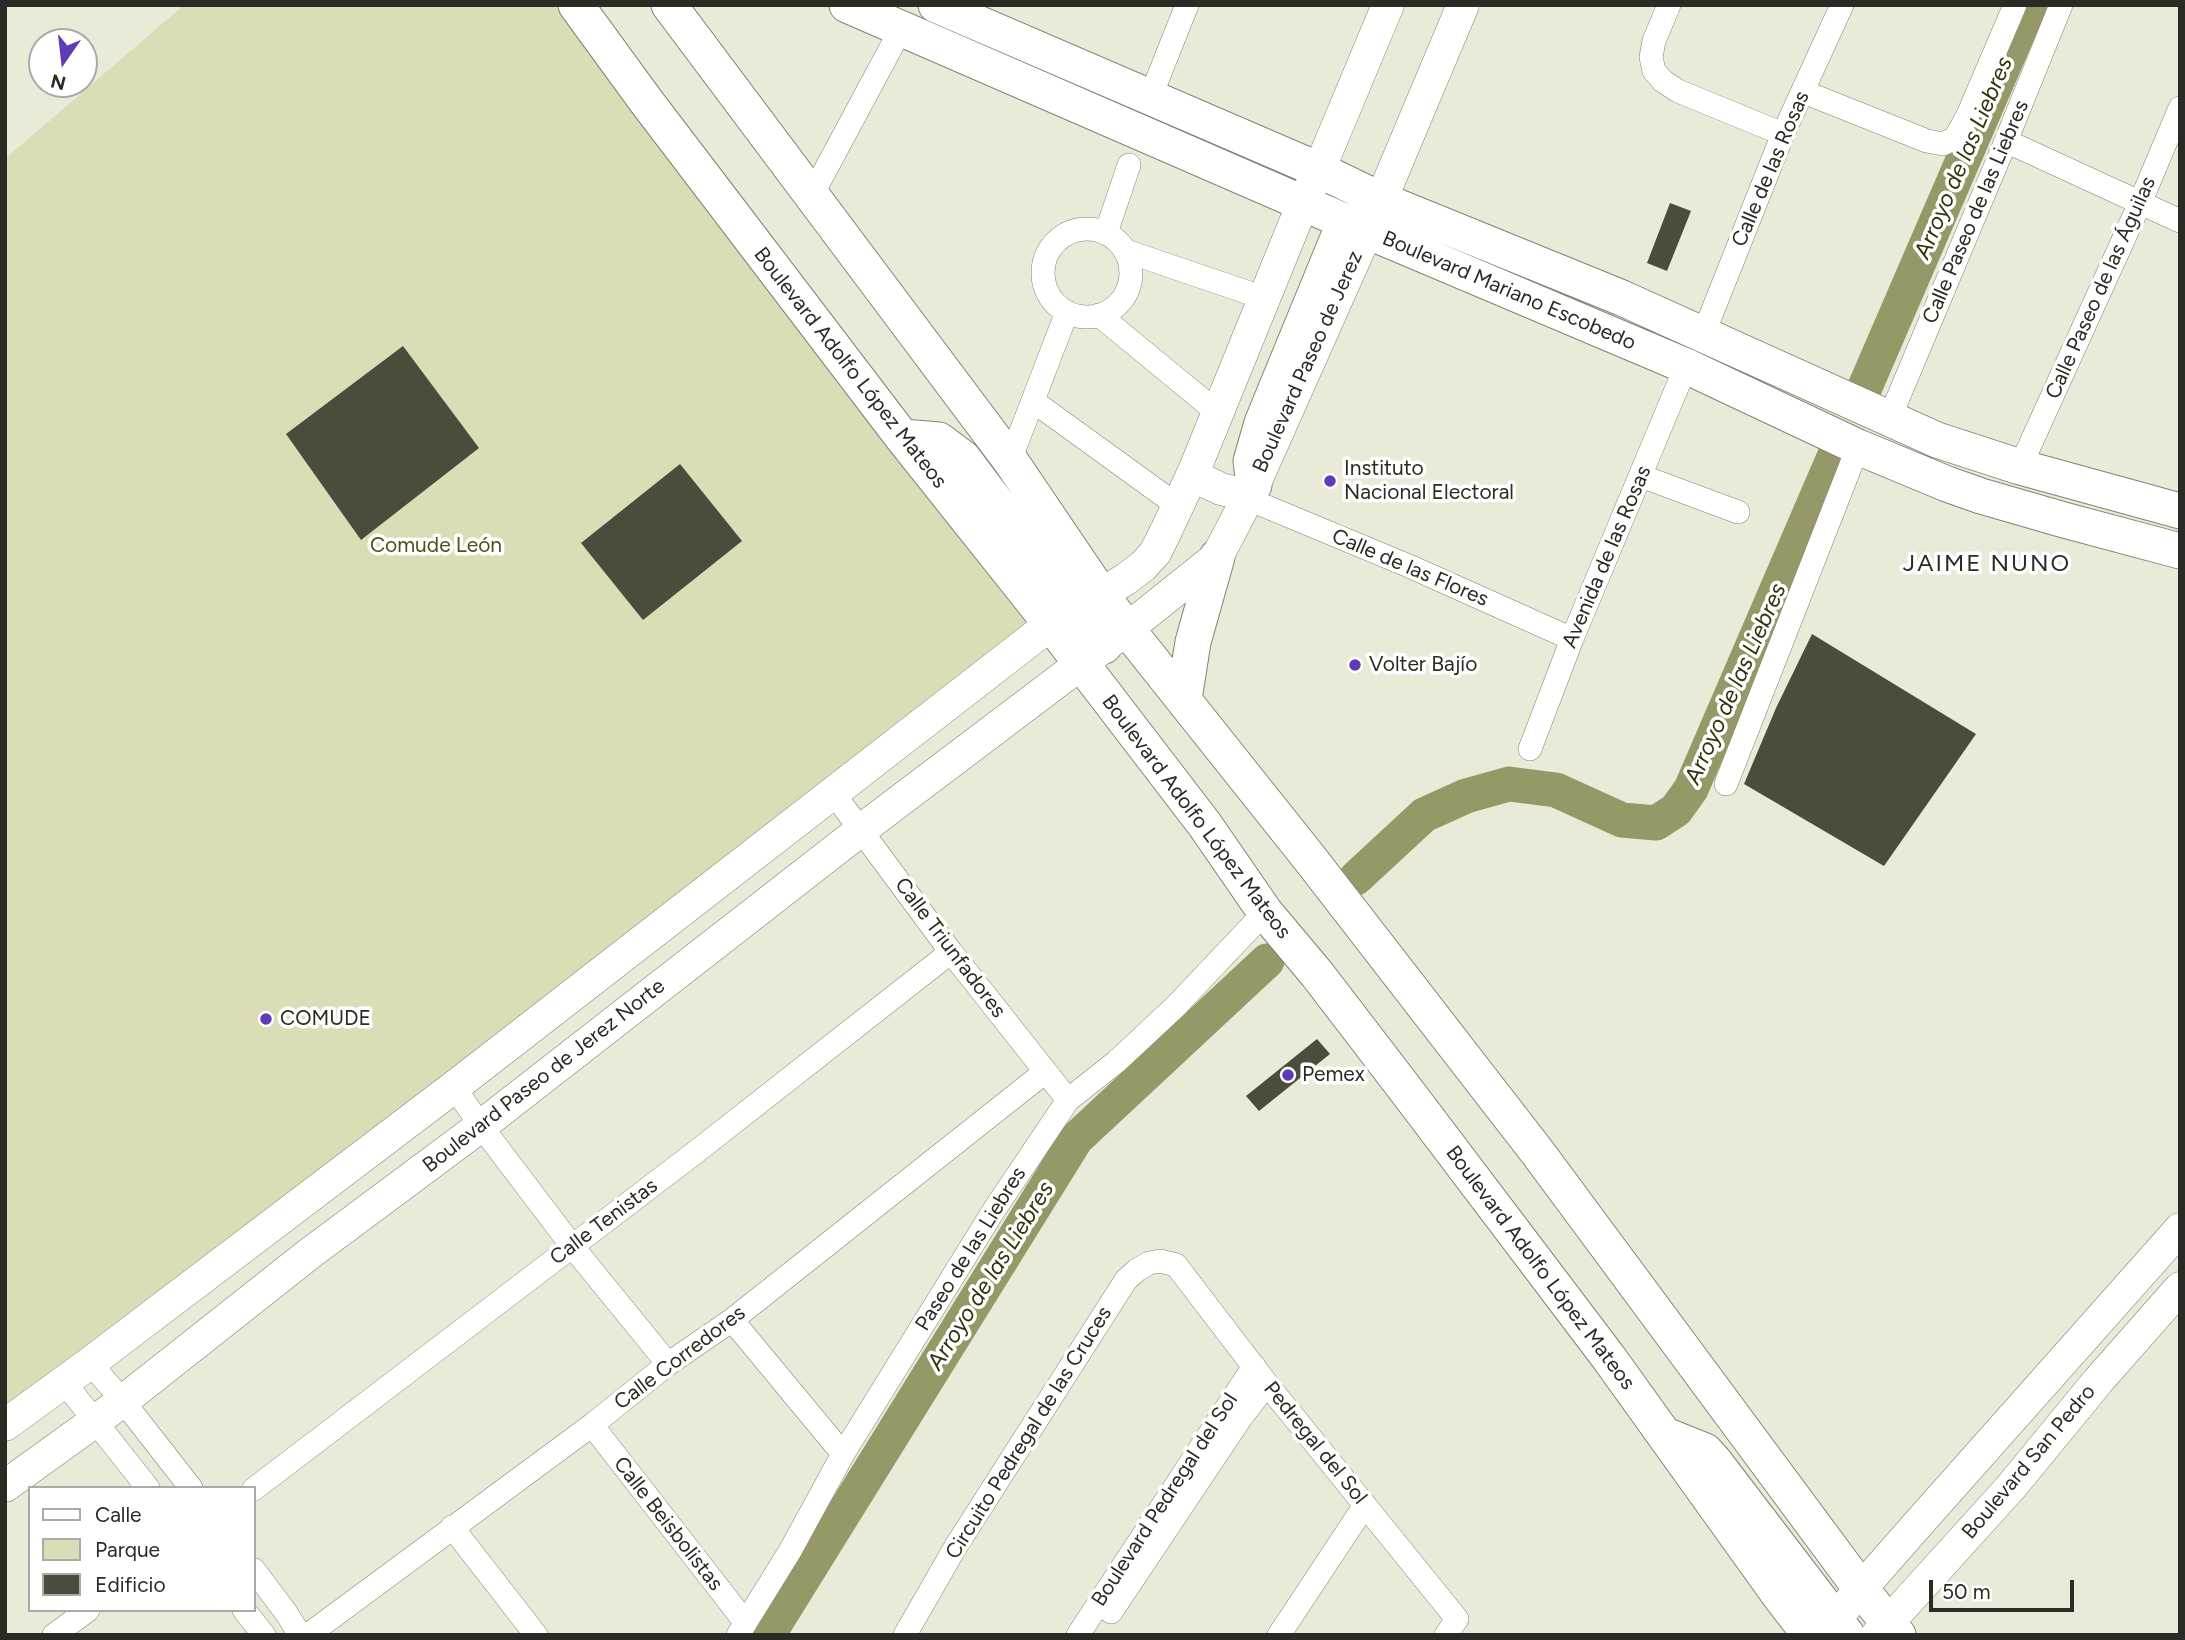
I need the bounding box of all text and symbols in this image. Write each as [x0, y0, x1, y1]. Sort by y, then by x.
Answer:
north arrow [28, 28, 98, 98]
water label: Arroyo de las Liebres [1909, 53, 2019, 263]
text: N [48, 69, 68, 95]
street label: Calle de las Rosas [1727, 87, 1815, 251]
street label: Calle Paseo de las Liebres [1917, 97, 2035, 327]
street label: Calle Paseo de las Águilas [2041, 173, 2161, 403]
street label: Boulevard Mariano Escobedo [1379, 226, 1639, 356]
street label: Boulevard Adolfo López Mateos [748, 242, 952, 494]
street label: Boulevard Paseo de Jerez [1248, 247, 1368, 477]
place label: Instituto Nacional Electoral [1344, 456, 1514, 506]
street label: Avenida de las Rosas [1557, 462, 1657, 652]
marker: Instituto Nacional Electoral [1322, 473, 1338, 489]
street label: Calle de las Flores [1328, 524, 1492, 612]
park label: Comude León [370, 533, 502, 559]
district label: JAIME NUNO [1904, 550, 2070, 578]
water label: Arroyo de las Liebres [1679, 579, 1793, 789]
place label: Volter Bajío [1369, 652, 1477, 678]
marker: Volter Bajío [1347, 657, 1363, 673]
street label: Boulevard Adolfo López Mateos [1096, 690, 1296, 944]
street label: Calle Triunfadores [889, 873, 1011, 1023]
street label: Boulevard Paseo de Jerez Norte [418, 974, 670, 1178]
place label: COMUDE [280, 1006, 371, 1032]
marker: COMUDE [258, 1011, 274, 1027]
place label: Pemex [1302, 1062, 1365, 1088]
marker: Pemex [1280, 1067, 1296, 1083]
street label: Boulevard Adolfo López Mateos [1440, 1141, 1640, 1395]
street label: Paseo de las Liebres [910, 1162, 1032, 1336]
street label: Calle Tenistas [545, 1173, 663, 1271]
water label: Arroyo de las Liebres [922, 1177, 1060, 1375]
street label: Calle Corredores [609, 1301, 751, 1415]
street label: Circuito Pedregal de las Cruces [941, 1302, 1117, 1564]
street label: Pedregal del Sol [1258, 1377, 1372, 1509]
street label: Boulevard San Pedro [1957, 1380, 2101, 1544]
street label: Boulevard Pedregal del Sol [1087, 1389, 1243, 1611]
street label: Calle Beisbolistas [608, 1452, 728, 1596]
legend [28, 1486, 256, 1612]
text: Calle [95, 1502, 142, 1527]
text: Parque [95, 1537, 160, 1562]
scale bar [1933, 1566, 2078, 1610]
text: Edificio [95, 1572, 166, 1597]
text: 50 m [1942, 1579, 1991, 1604]

